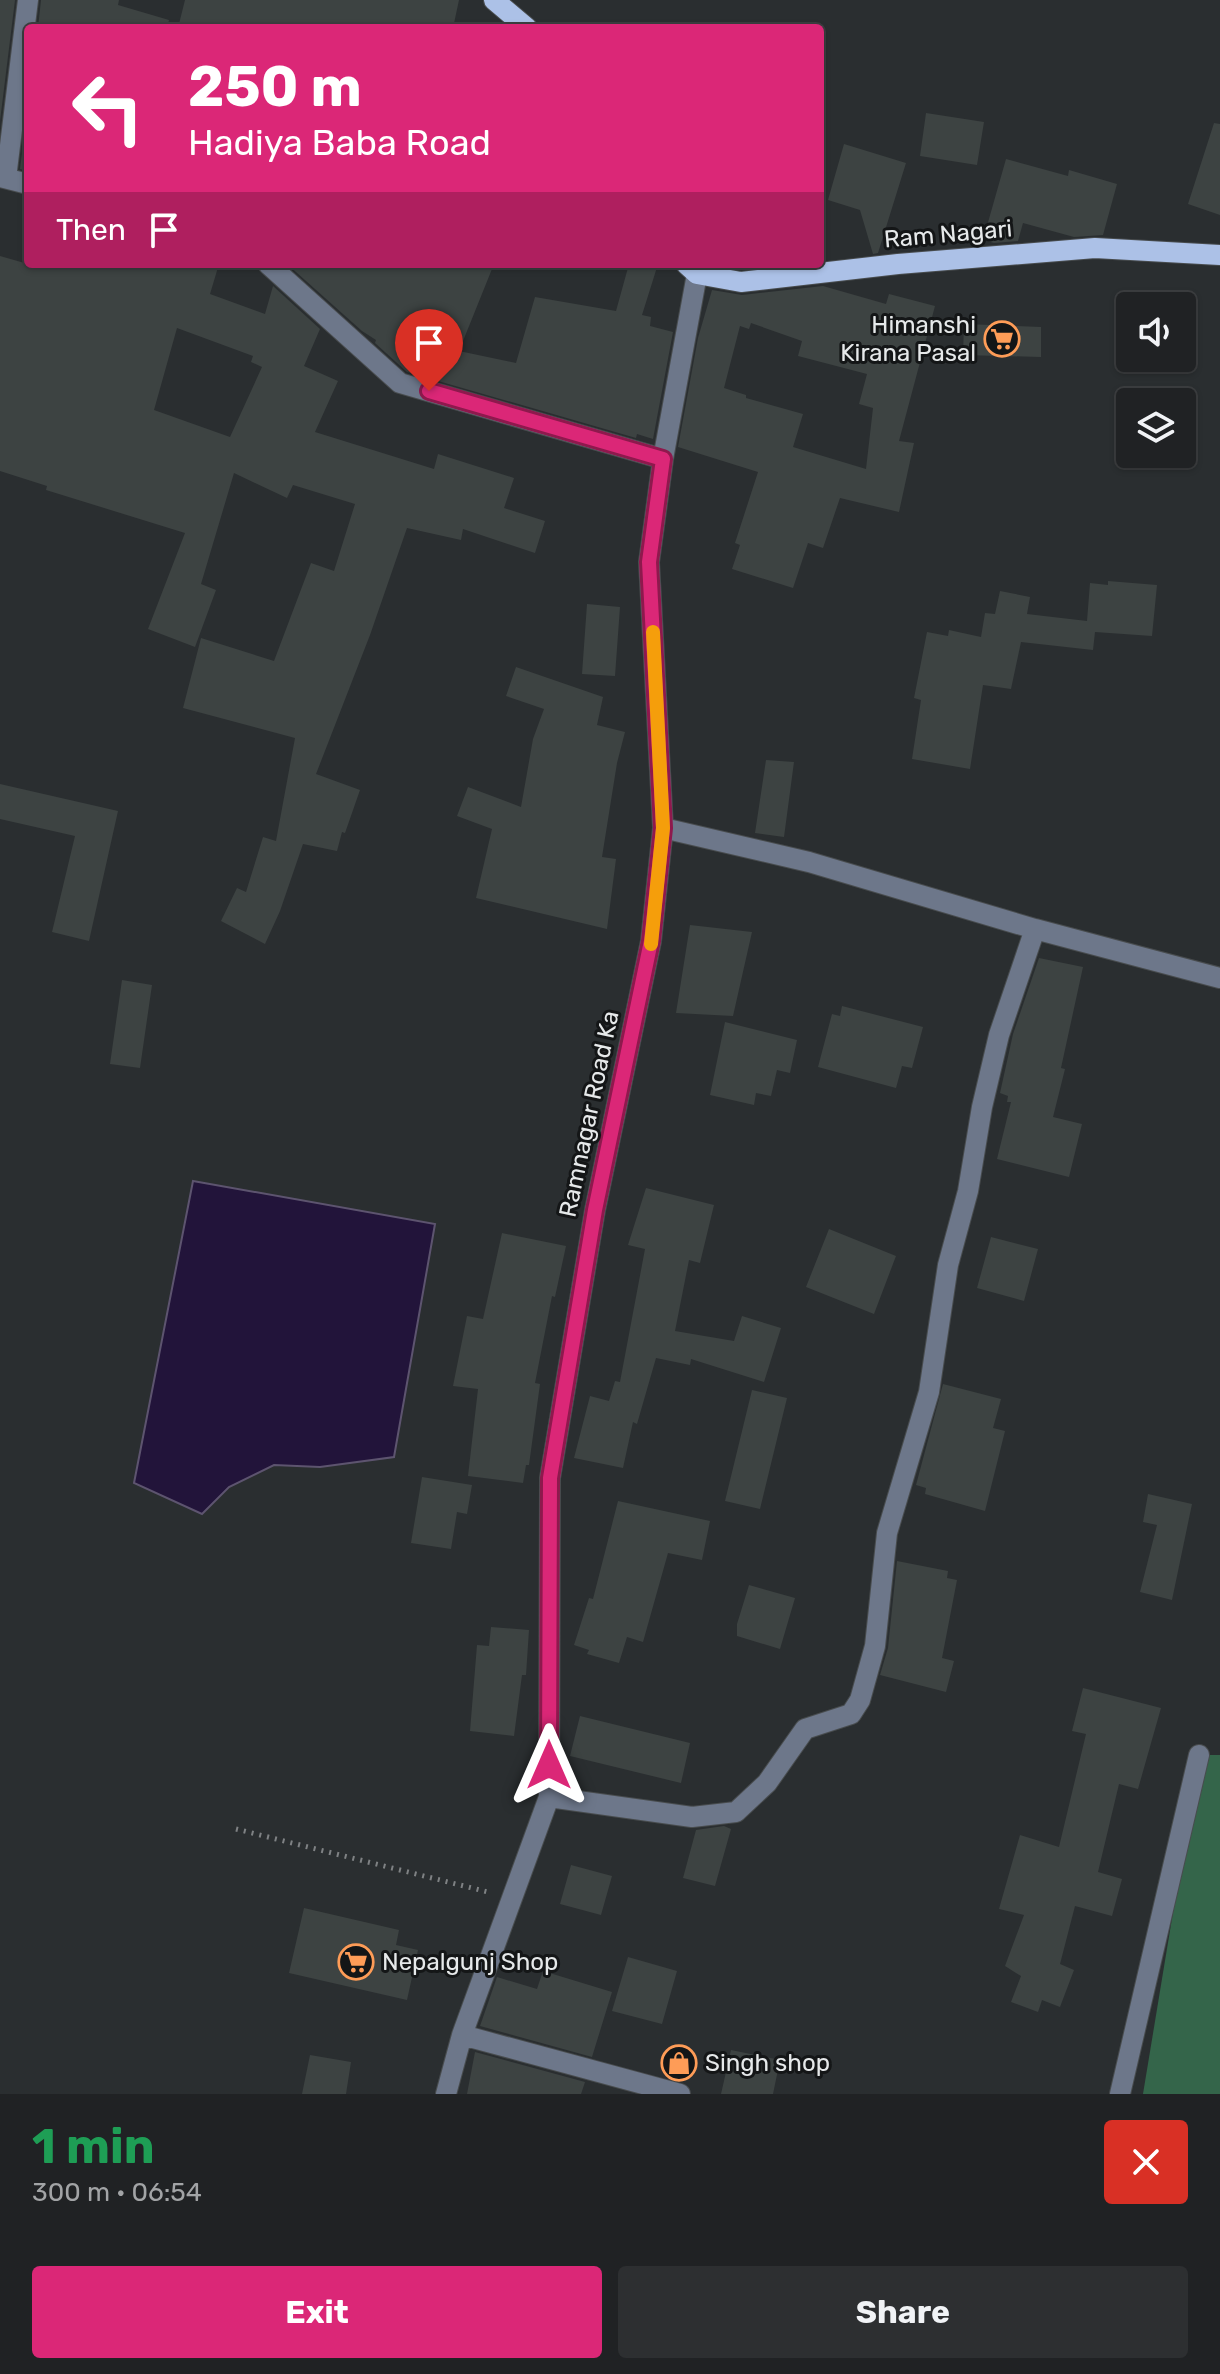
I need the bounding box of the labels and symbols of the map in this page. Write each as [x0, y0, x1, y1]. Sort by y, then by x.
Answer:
street label: Ram Nagari [883, 214, 1013, 254]
pin [395, 309, 463, 391]
place label: Himanshi Kirana Pasal [840, 311, 976, 367]
supermarket icon: Himanshi Kirana Pasal [983, 320, 1021, 358]
street label: Ramnagar Road Ka [553, 1008, 625, 1220]
position arrow [507, 1723, 591, 1807]
supermarket icon: Nepalgunj Shop [337, 1943, 375, 1981]
place label: Nepalgunj Shop [382, 1948, 558, 1976]
shop icon: Singh shop [660, 2044, 698, 2082]
place label: Singh shop [705, 2049, 830, 2077]

